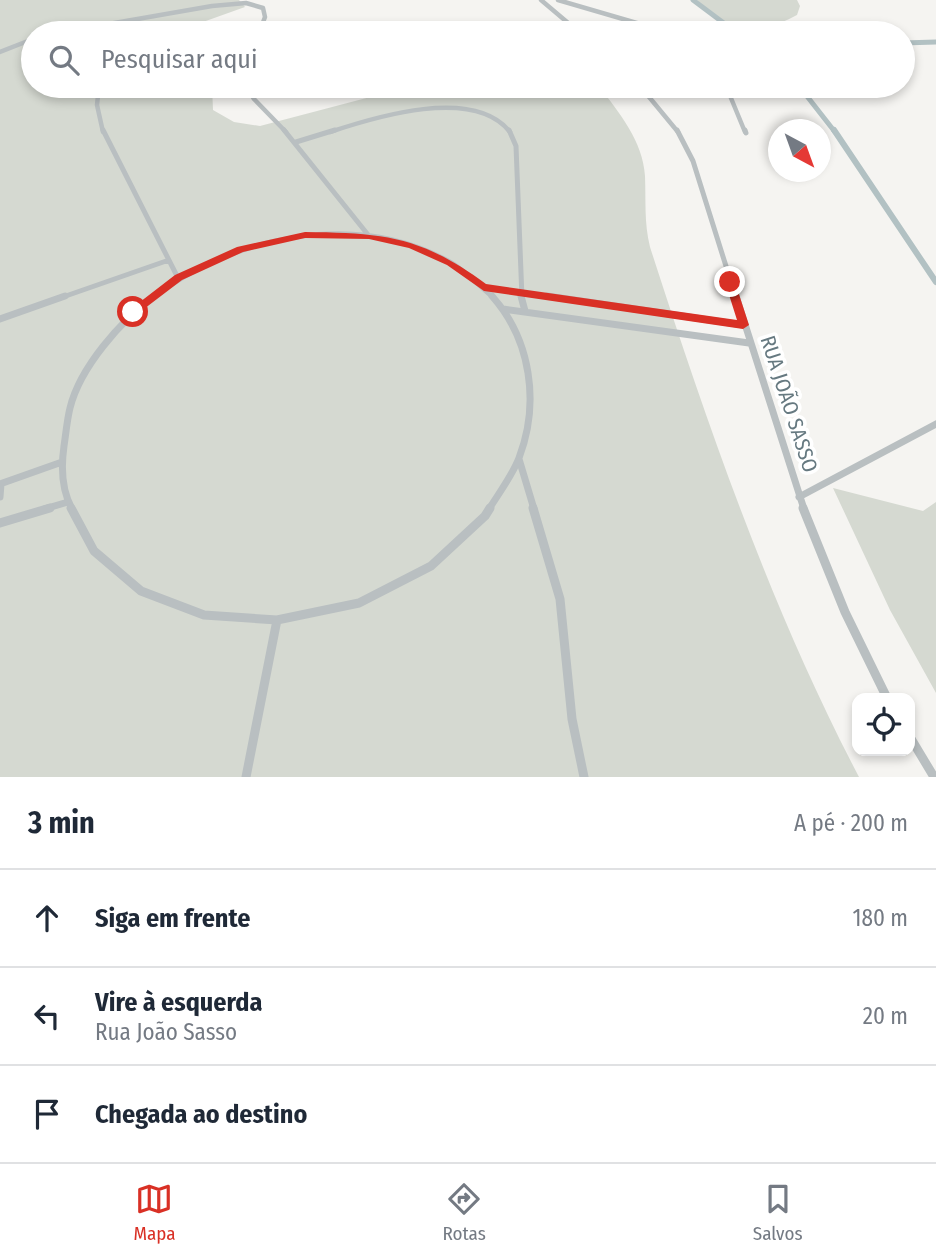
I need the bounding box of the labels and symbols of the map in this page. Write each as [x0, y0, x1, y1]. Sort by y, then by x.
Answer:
north arrow [768, 119, 831, 182]
route end [714, 266, 745, 297]
route start [117, 296, 148, 327]
street label: RUA JOÃO SASSO [755, 332, 823, 476]

